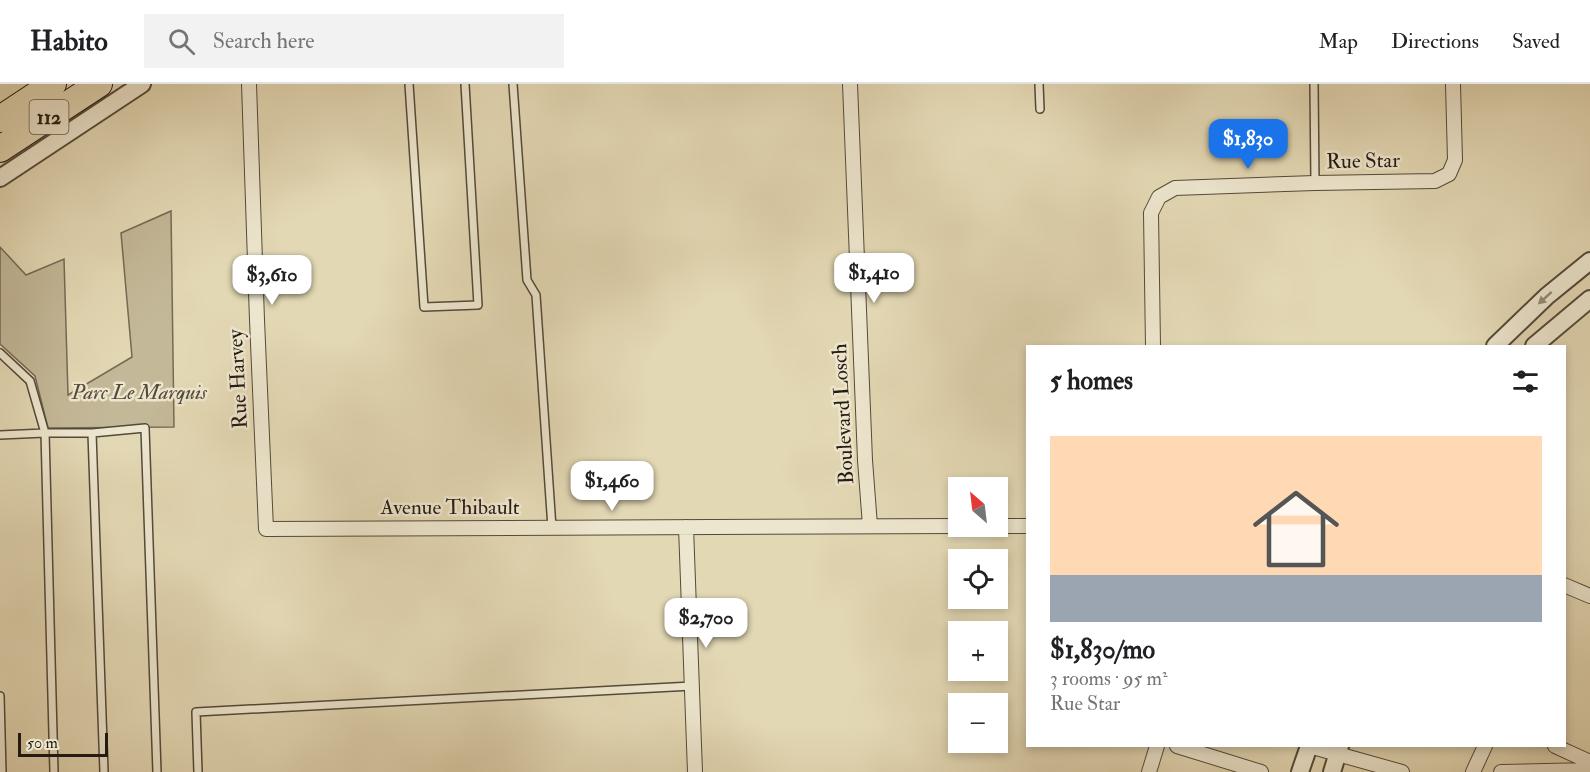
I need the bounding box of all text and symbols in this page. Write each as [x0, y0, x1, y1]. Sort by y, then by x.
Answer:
search box [144, 14, 564, 68]
text: Habito [30, 24, 108, 59]
icon: search [165, 25, 198, 58]
text: Search here [213, 27, 315, 55]
text: Map [1318, 28, 1358, 55]
text: Directions [1391, 28, 1479, 55]
text: Saved [1512, 28, 1560, 55]
road number: 112 [29, 100, 68, 134]
pin: $1,830 [1199, 119, 1297, 170]
text: $1,830 [1223, 126, 1273, 151]
street label: Rue Star [1326, 147, 1400, 175]
pin: $1,410 [825, 253, 923, 304]
pin: $3,610 [223, 255, 321, 306]
text: $1,410 [848, 260, 900, 285]
text: $3,610 [246, 262, 298, 287]
one-way arrow [1538, 291, 1553, 304]
street label: Rue Harvey [222, 328, 254, 429]
street label: Boulevard Losch [826, 343, 860, 485]
text: 5 homes [1050, 365, 1133, 397]
icon: filters [1509, 365, 1542, 398]
park label: Parc Le Marquis [70, 379, 208, 406]
pin: $1,460 [563, 461, 661, 512]
text: $1,460 [585, 468, 639, 493]
icon: home [1242, 475, 1350, 583]
north arrow [948, 477, 1008, 537]
map controls [948, 477, 1008, 753]
street label: Avenue Thibault [379, 494, 520, 521]
button: locate [948, 549, 1008, 609]
pin: $2,700 [657, 598, 755, 649]
text: $2,700 [678, 605, 734, 630]
button: + [948, 621, 1008, 681]
text: $1,830/mo [1050, 634, 1155, 666]
text: 3 rooms · 95 m² [1050, 666, 1168, 691]
text: Rue Star [1050, 691, 1120, 716]
button: − [948, 693, 1008, 753]
scale bar [18, 730, 108, 758]
text: 50 m [27, 733, 58, 753]

